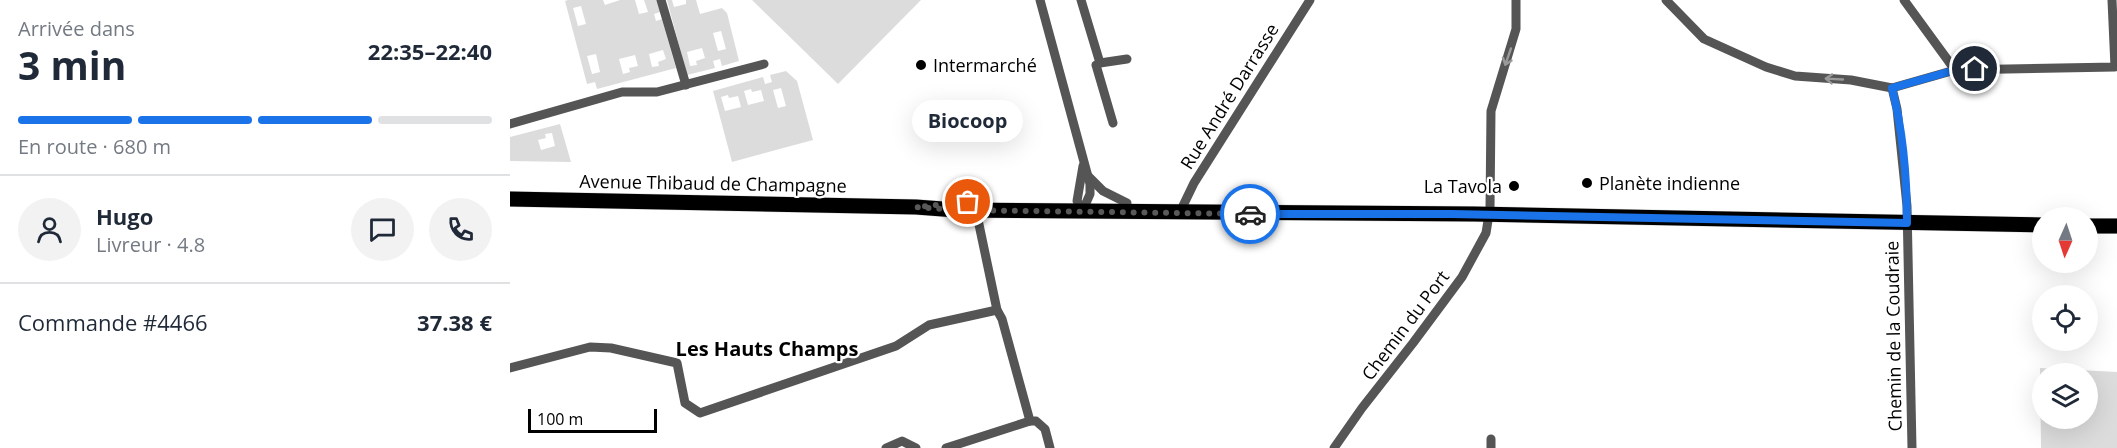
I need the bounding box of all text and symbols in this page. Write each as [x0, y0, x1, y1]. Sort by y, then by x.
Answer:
text: Arrivée dans [18, 15, 135, 42]
street label: Rue André Darrasse [1174, 19, 1284, 173]
text: 22:35–22:40 [368, 36, 492, 66]
text: 3 min [18, 38, 126, 91]
pin [1949, 43, 2000, 94]
one-way arrow [1501, 47, 1512, 66]
icon: home [1958, 52, 1991, 85]
place label: Intermarché [933, 53, 1037, 77]
marker: Intermarché [914, 58, 928, 72]
one-way arrow [1825, 73, 1845, 84]
callout: Biocoop [912, 100, 1024, 142]
text: Biocoop [928, 107, 1007, 134]
text: En route · 680 m [18, 133, 171, 160]
street label: Avenue Thibaud de Champagne [579, 169, 847, 197]
place label: Planète indienne [1599, 171, 1740, 195]
place label: La Tavola [1424, 174, 1502, 198]
pin [942, 176, 993, 227]
marker: Planète indienne [1580, 176, 1594, 190]
marker: La Tavola [1507, 179, 1521, 193]
courier [1220, 184, 1280, 244]
icon: bag [951, 185, 984, 218]
button: person [18, 198, 81, 261]
button: chat [351, 198, 414, 261]
button: phone [429, 198, 492, 261]
icon: car [1234, 198, 1267, 231]
text: Hugo [96, 201, 153, 231]
north arrow [2032, 207, 2098, 273]
map controls [2032, 207, 2098, 429]
text: Livreur · 4.8 [96, 231, 205, 258]
street label: Chemin de la Coudraie [1879, 240, 1907, 432]
street label: Chemin du Port [1356, 265, 1454, 385]
button: locate [2032, 285, 2098, 351]
text: Commande #4466 [18, 307, 208, 337]
text: 37.38 € [417, 307, 492, 337]
district label: Les Hauts Champs [676, 335, 858, 362]
button: layers [2032, 363, 2098, 429]
scale bar [528, 406, 657, 434]
text: 100 m [537, 408, 583, 430]

